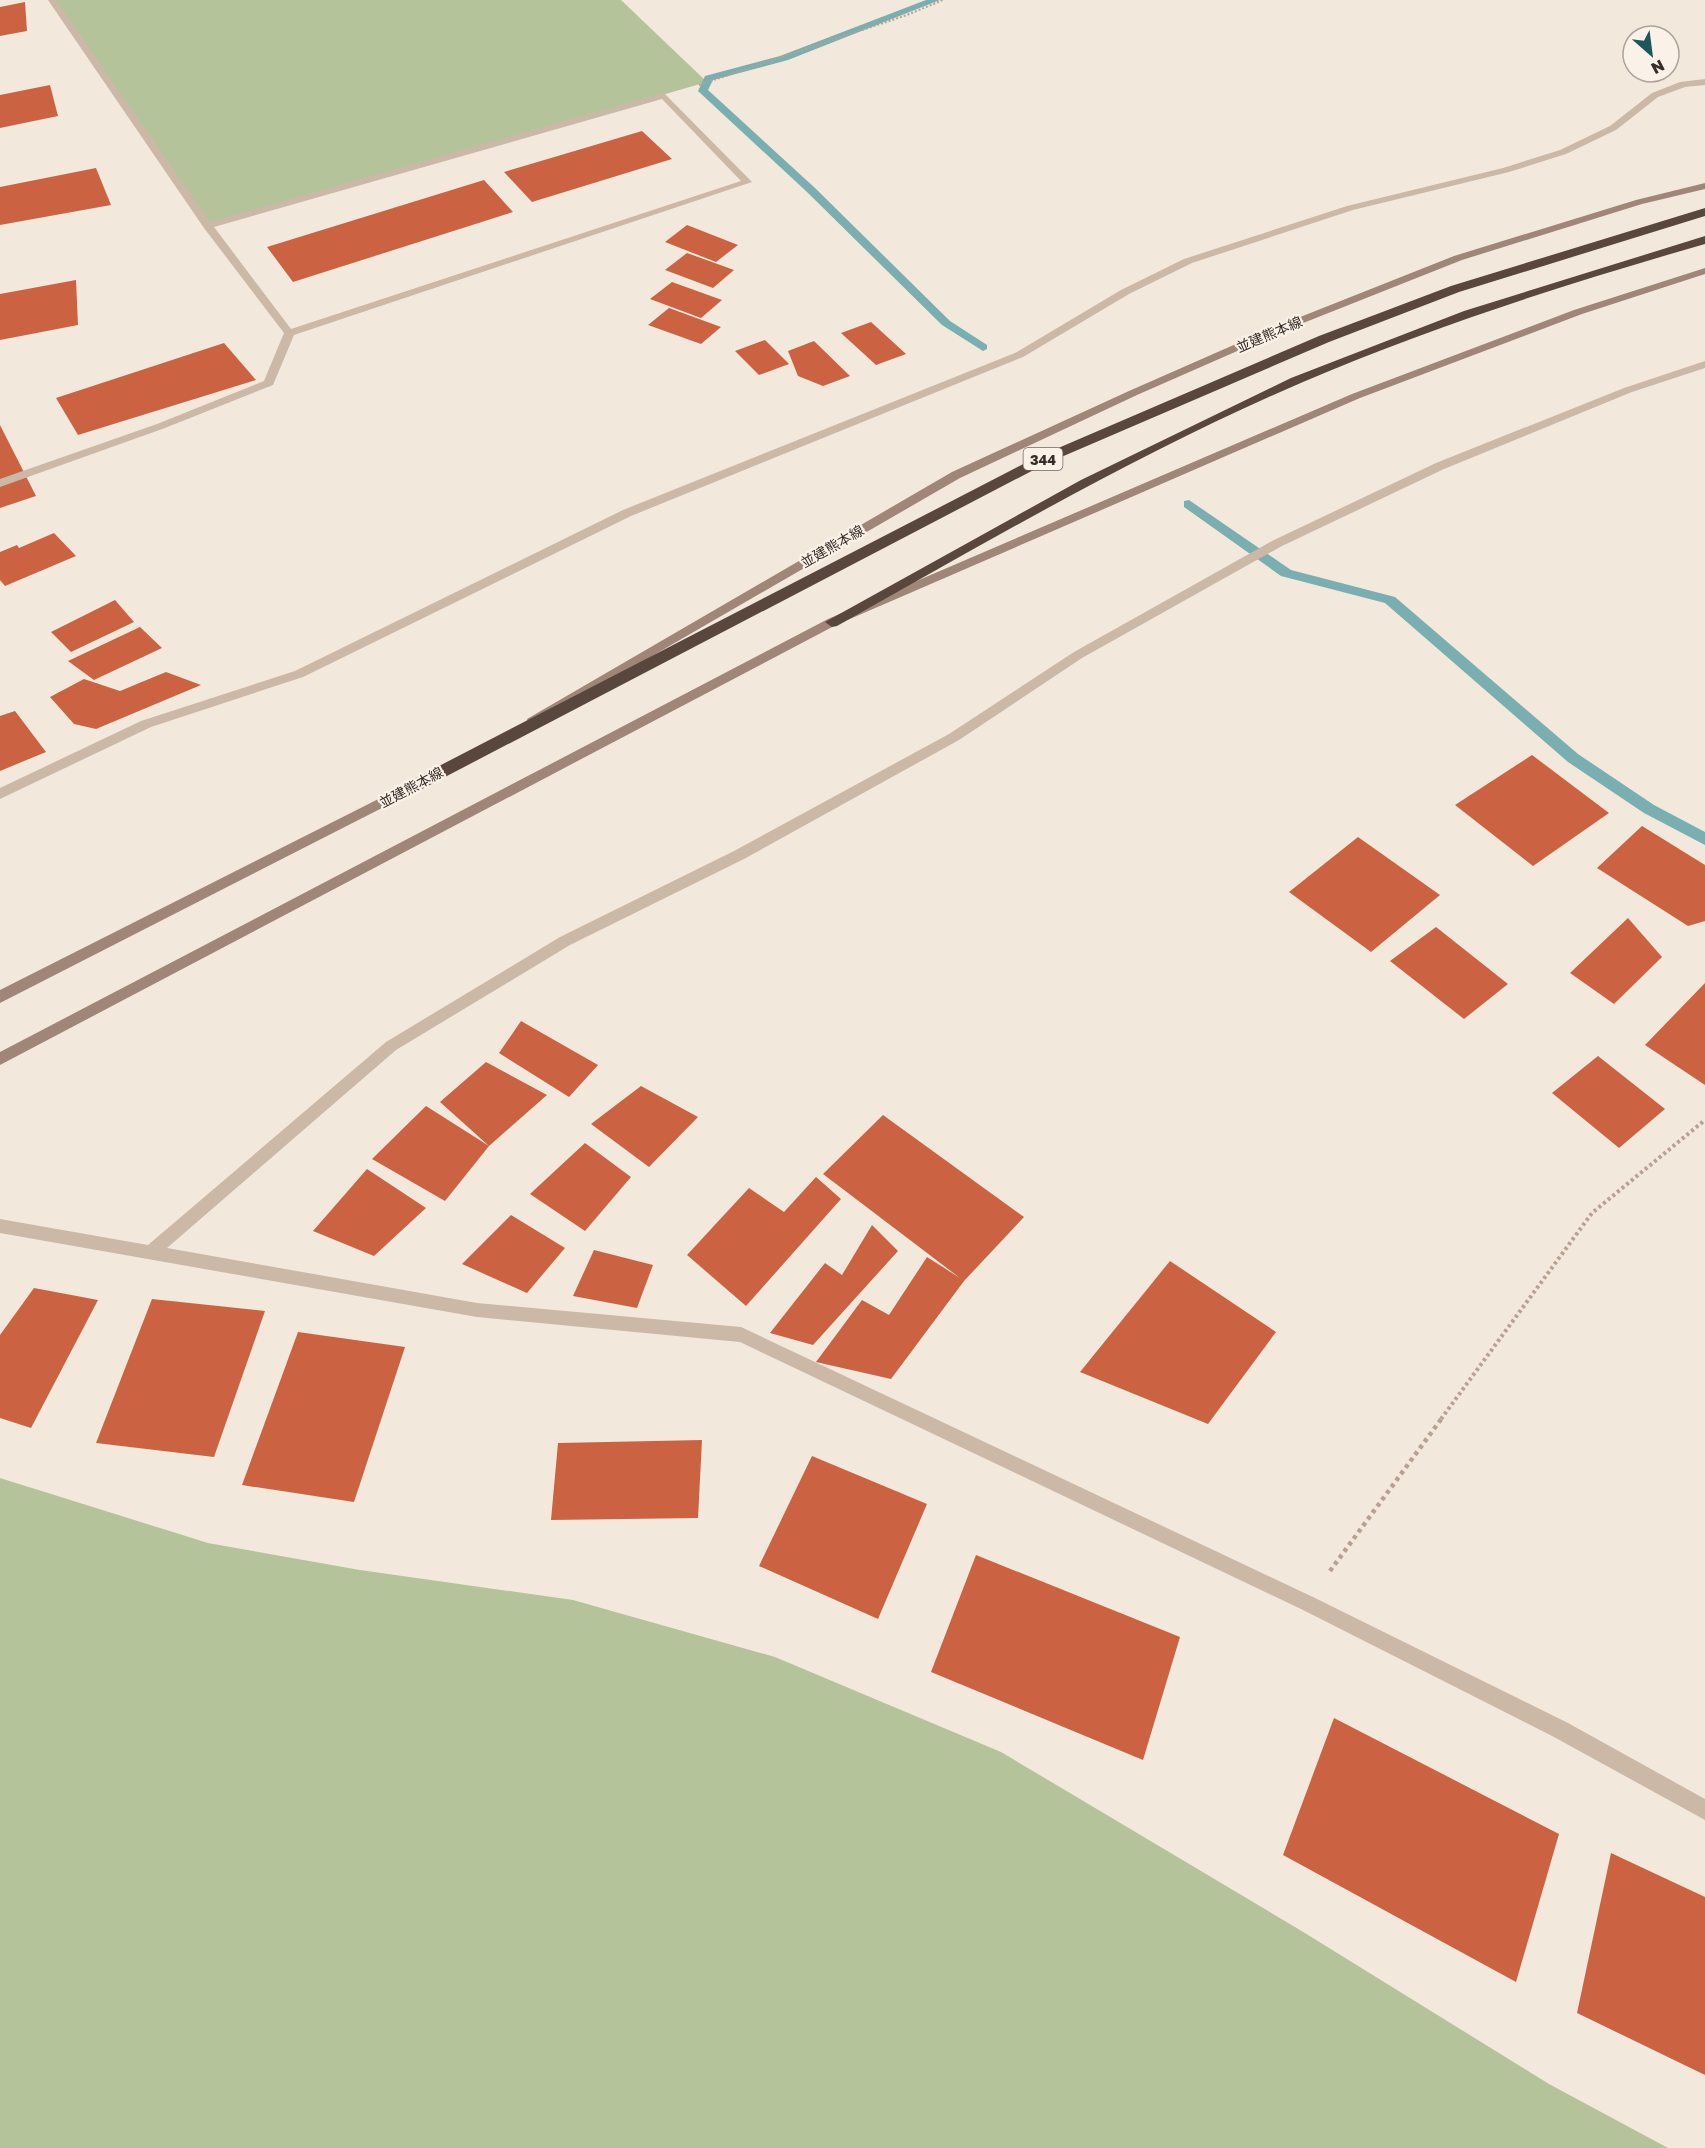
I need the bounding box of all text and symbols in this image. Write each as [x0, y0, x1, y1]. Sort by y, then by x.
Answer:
north arrow [1621, 24, 1681, 84]
text: N [1648, 56, 1668, 79]
street label: 並建熊本線 [1233, 313, 1305, 355]
road number: 344 [1024, 448, 1062, 470]
street label: 並建熊本線 [797, 521, 867, 571]
street label: 並建熊本線 [376, 763, 446, 811]

